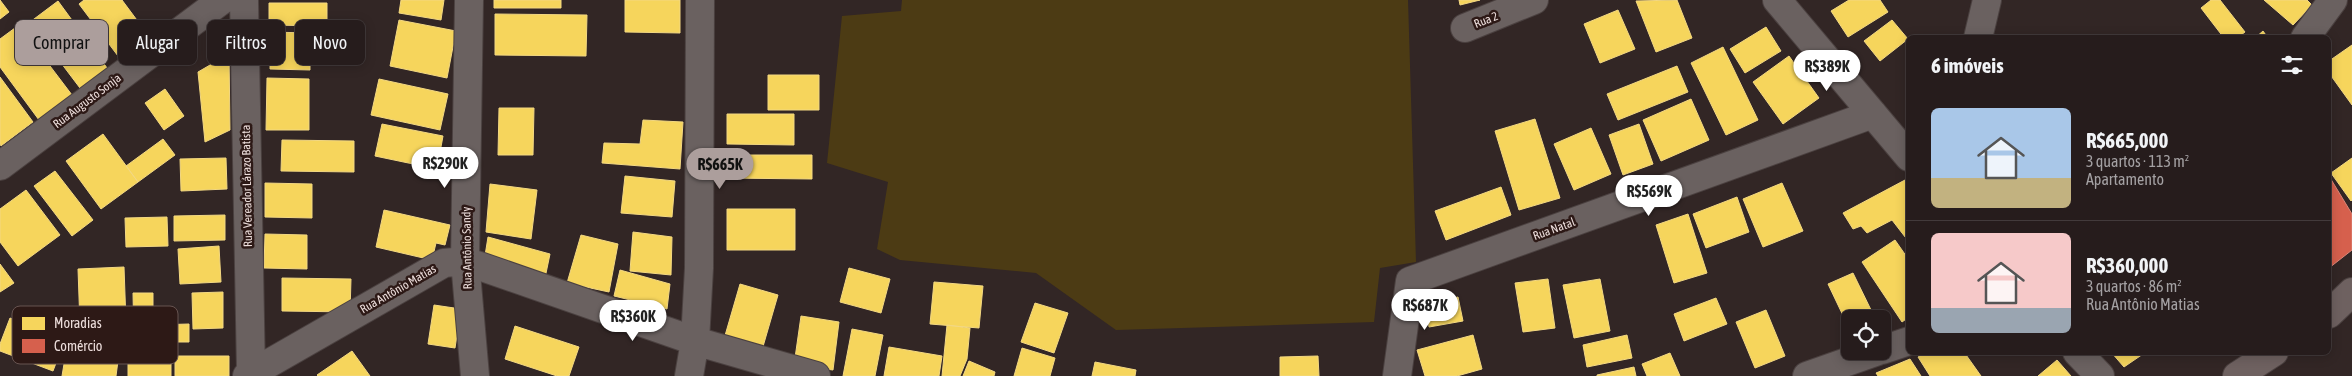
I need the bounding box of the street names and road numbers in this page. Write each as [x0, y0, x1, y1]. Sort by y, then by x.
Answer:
street label: Rua 2 [1472, 9, 1500, 31]
street label: Rua Augusto Sonja [50, 71, 124, 131]
street label: Rua Vereador Lárazo Batista [239, 125, 255, 247]
street label: Rua Antônio Sandy [459, 207, 475, 289]
street label: Rua Natal [1531, 215, 1578, 243]
street label: Rua Antônio Matias [358, 262, 438, 316]

